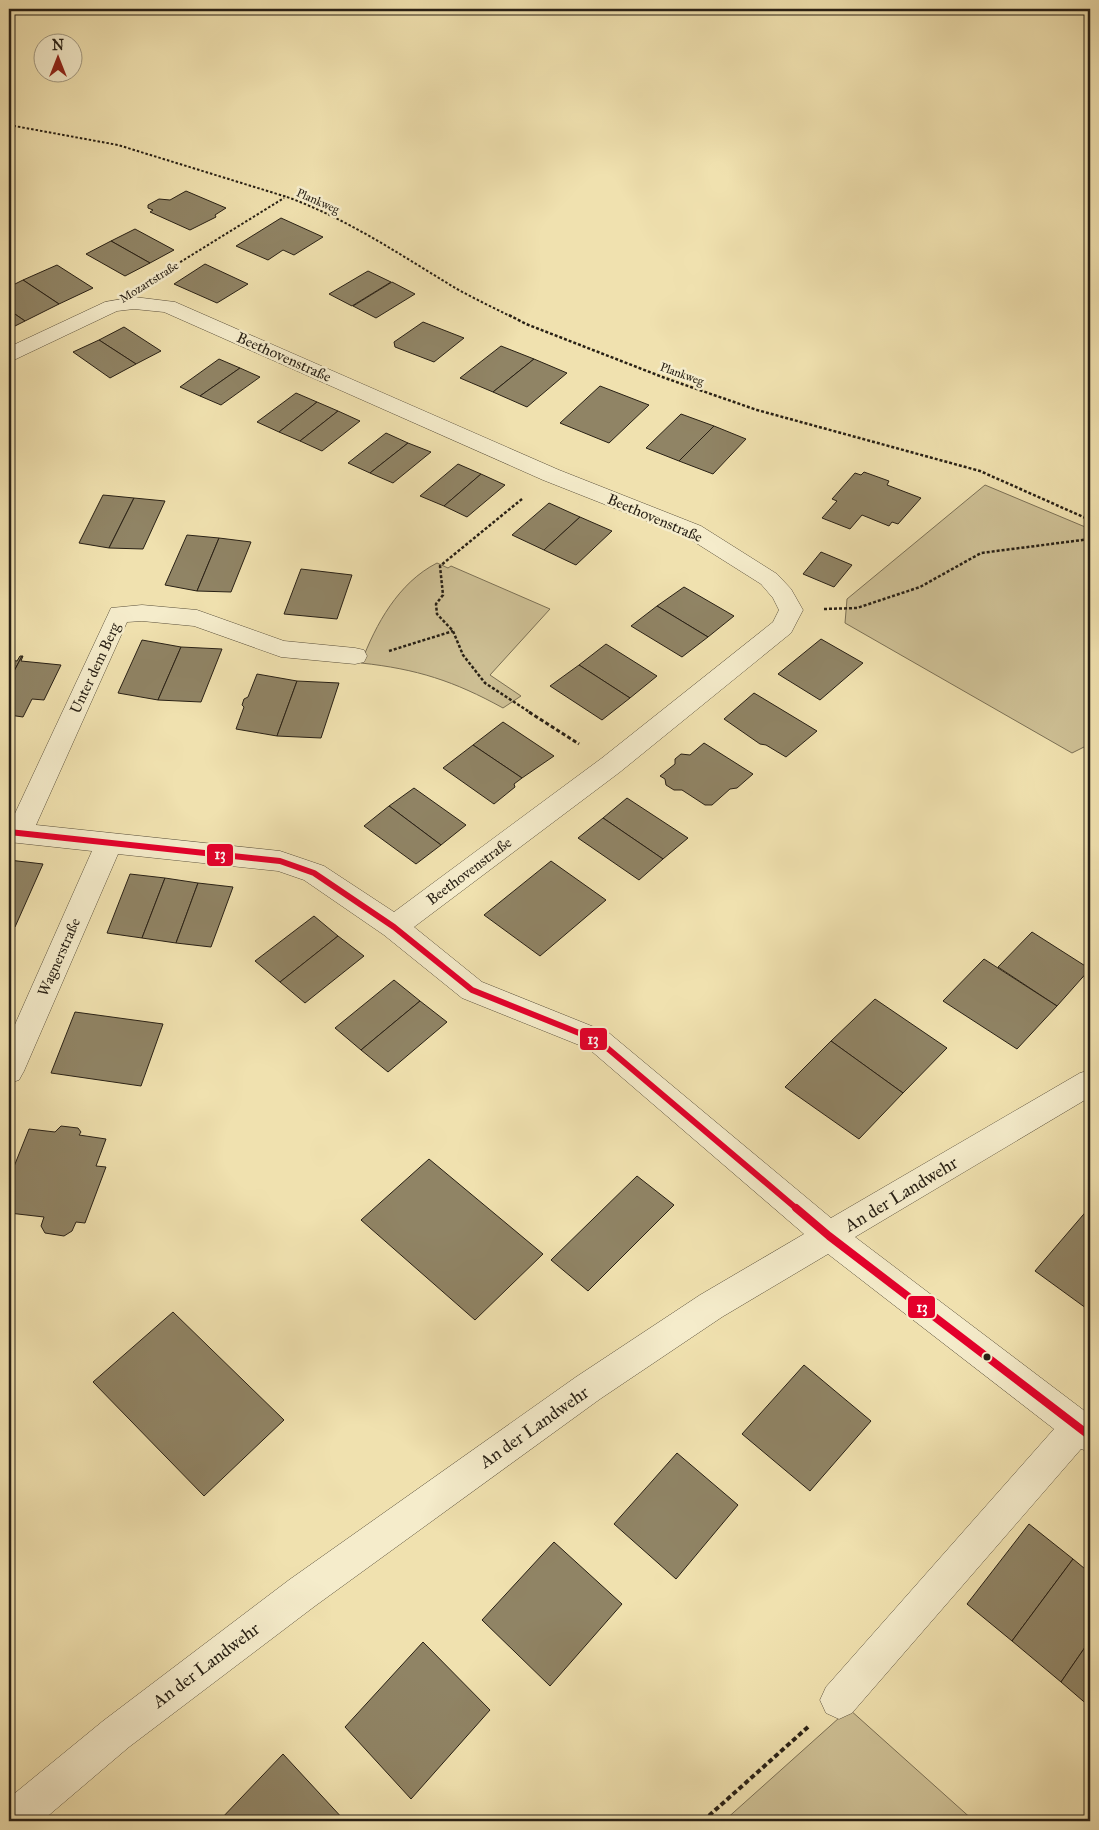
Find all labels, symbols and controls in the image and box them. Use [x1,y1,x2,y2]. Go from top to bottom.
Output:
north arrow [32,32,82,82]
text: N [52,37,64,54]
street label: Plankweg [294,185,342,218]
street label: Mozartstraße [117,258,181,306]
street label: Beethovenstraße [234,328,334,386]
street label: Plankweg [658,360,706,389]
street label: Beethovenstraße [605,490,705,546]
street label: Unter dem Berg [66,619,124,716]
street label: Beethovenstraße [423,833,515,909]
line badge: 13 [206,843,234,867]
text: 13 [214,846,226,864]
street label: Wagnerstraße [34,915,84,999]
line badge: 13 [579,1027,608,1051]
text: 13 [587,1031,599,1049]
street label: An der Landwehr [839,1151,962,1237]
line badge: 13 [907,1295,936,1319]
text: 13 [916,1299,928,1317]
unlabelled marker [982,1352,992,1362]
street label: An der Landwehr [474,1381,593,1473]
street label: An der Landwehr [147,1617,264,1713]

